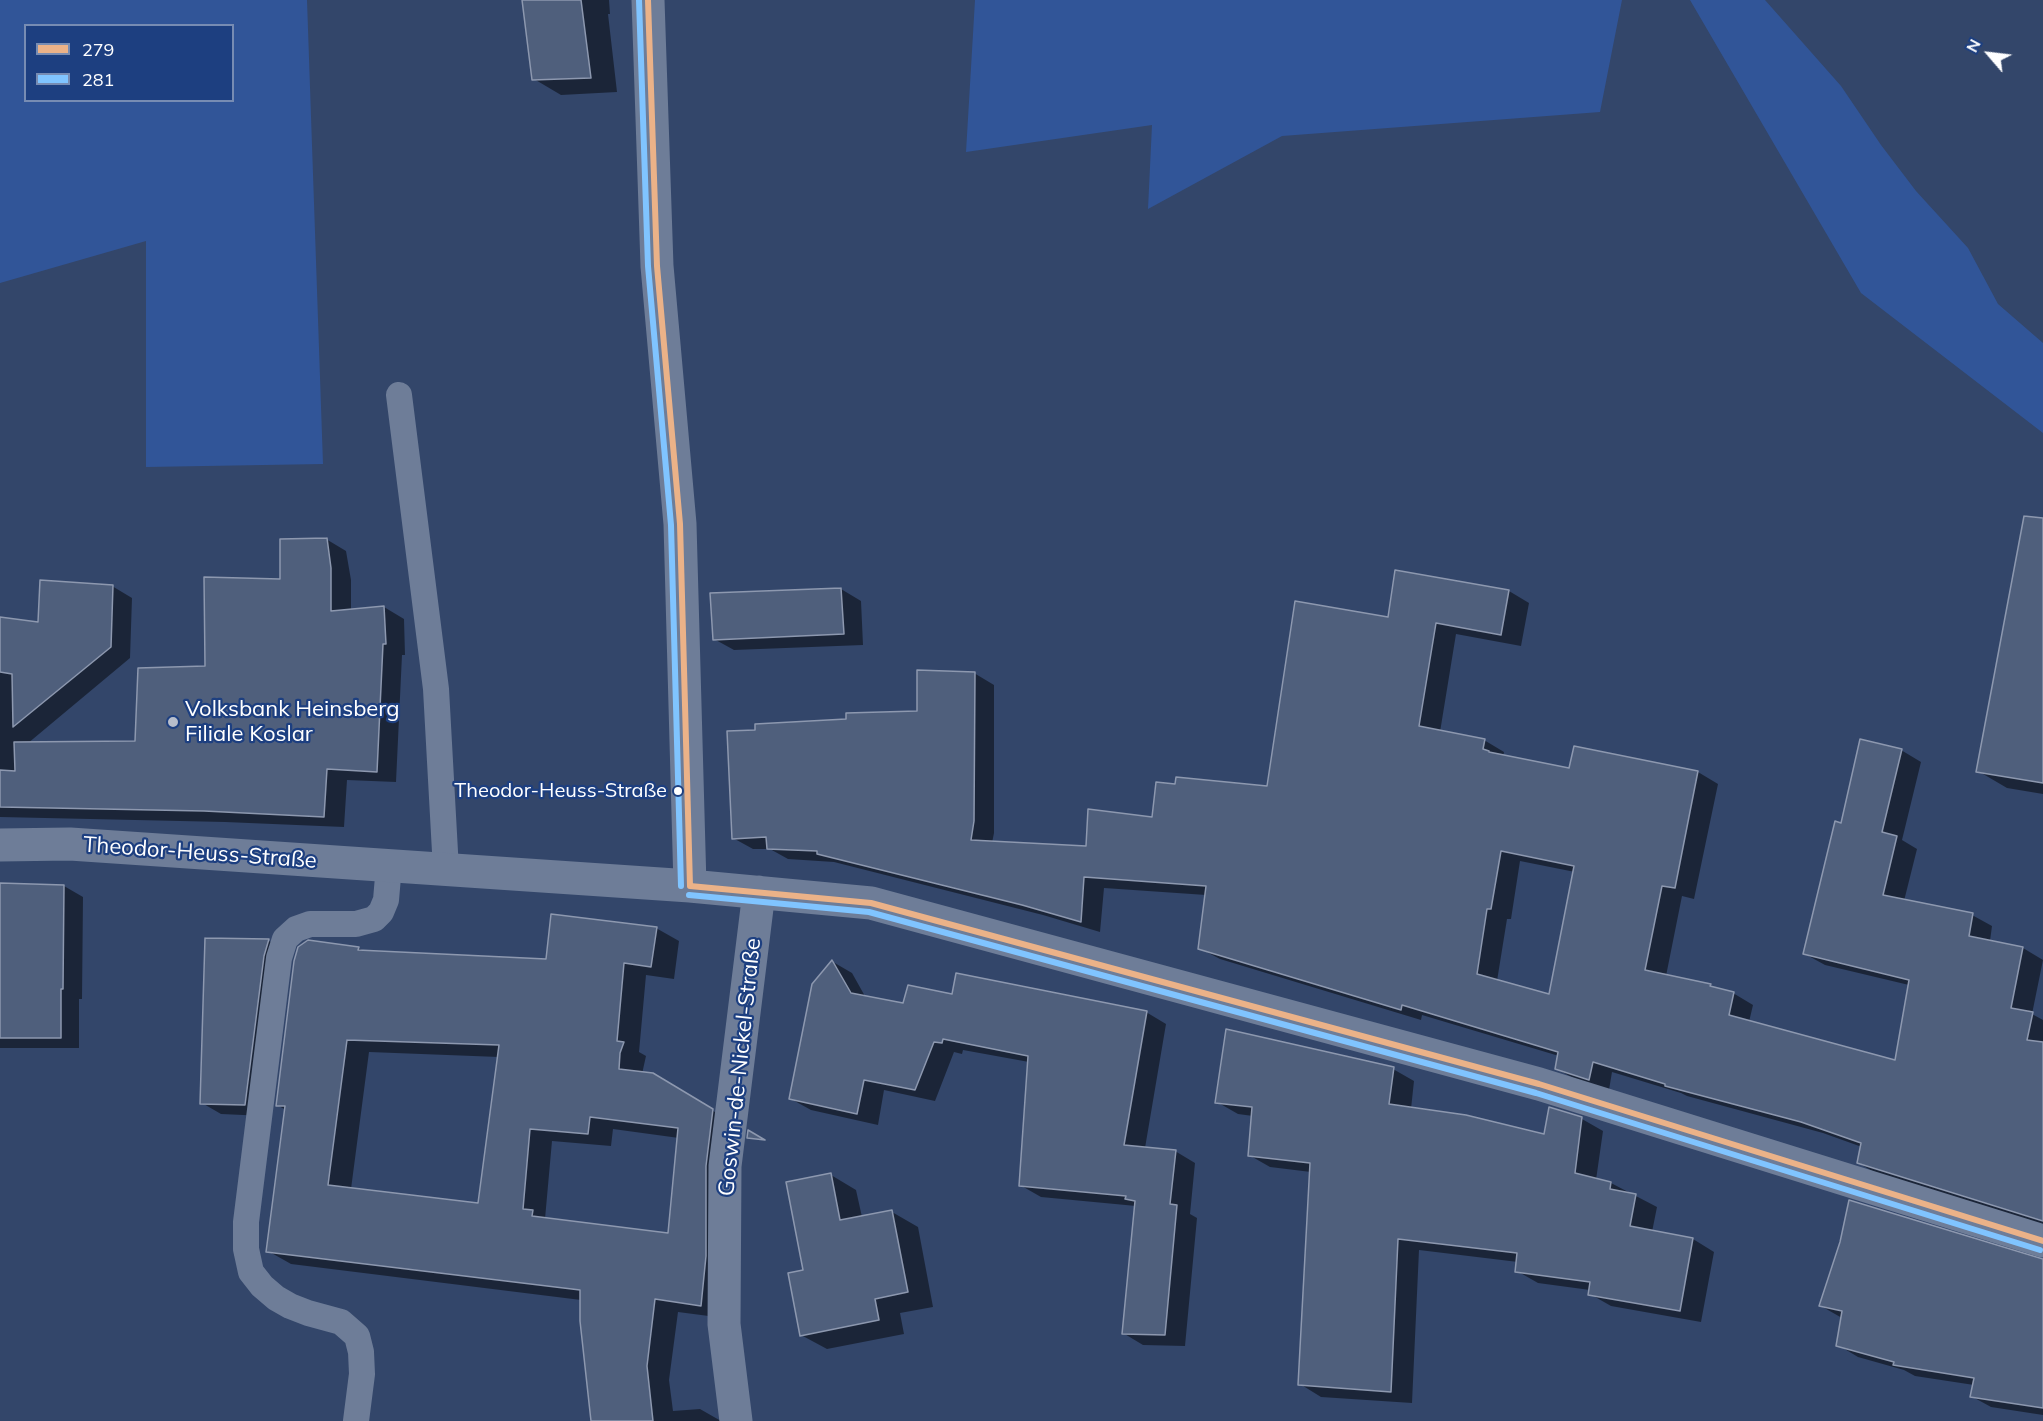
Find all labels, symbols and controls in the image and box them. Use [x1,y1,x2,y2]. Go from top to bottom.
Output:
legend [24,24,234,102]
north arrow [1959,24,2019,84]
text: N [1961,36,1985,56]
text: 279 [82,38,114,61]
text: 281 [82,68,114,91]
place label: Volksbank Heinsberg Filiale Koslar [185,696,399,748]
marker: Volksbank Heinsberg Filiale Koslar [166,715,180,729]
place label: Theodor-Heuss-Straße [454,779,667,803]
marker: Theodor-Heuss-Straße [672,785,684,797]
street label: Theodor-Heuss-Straße [82,832,318,874]
street label: Goswin-de-Nickel-Straße [713,937,767,1197]

